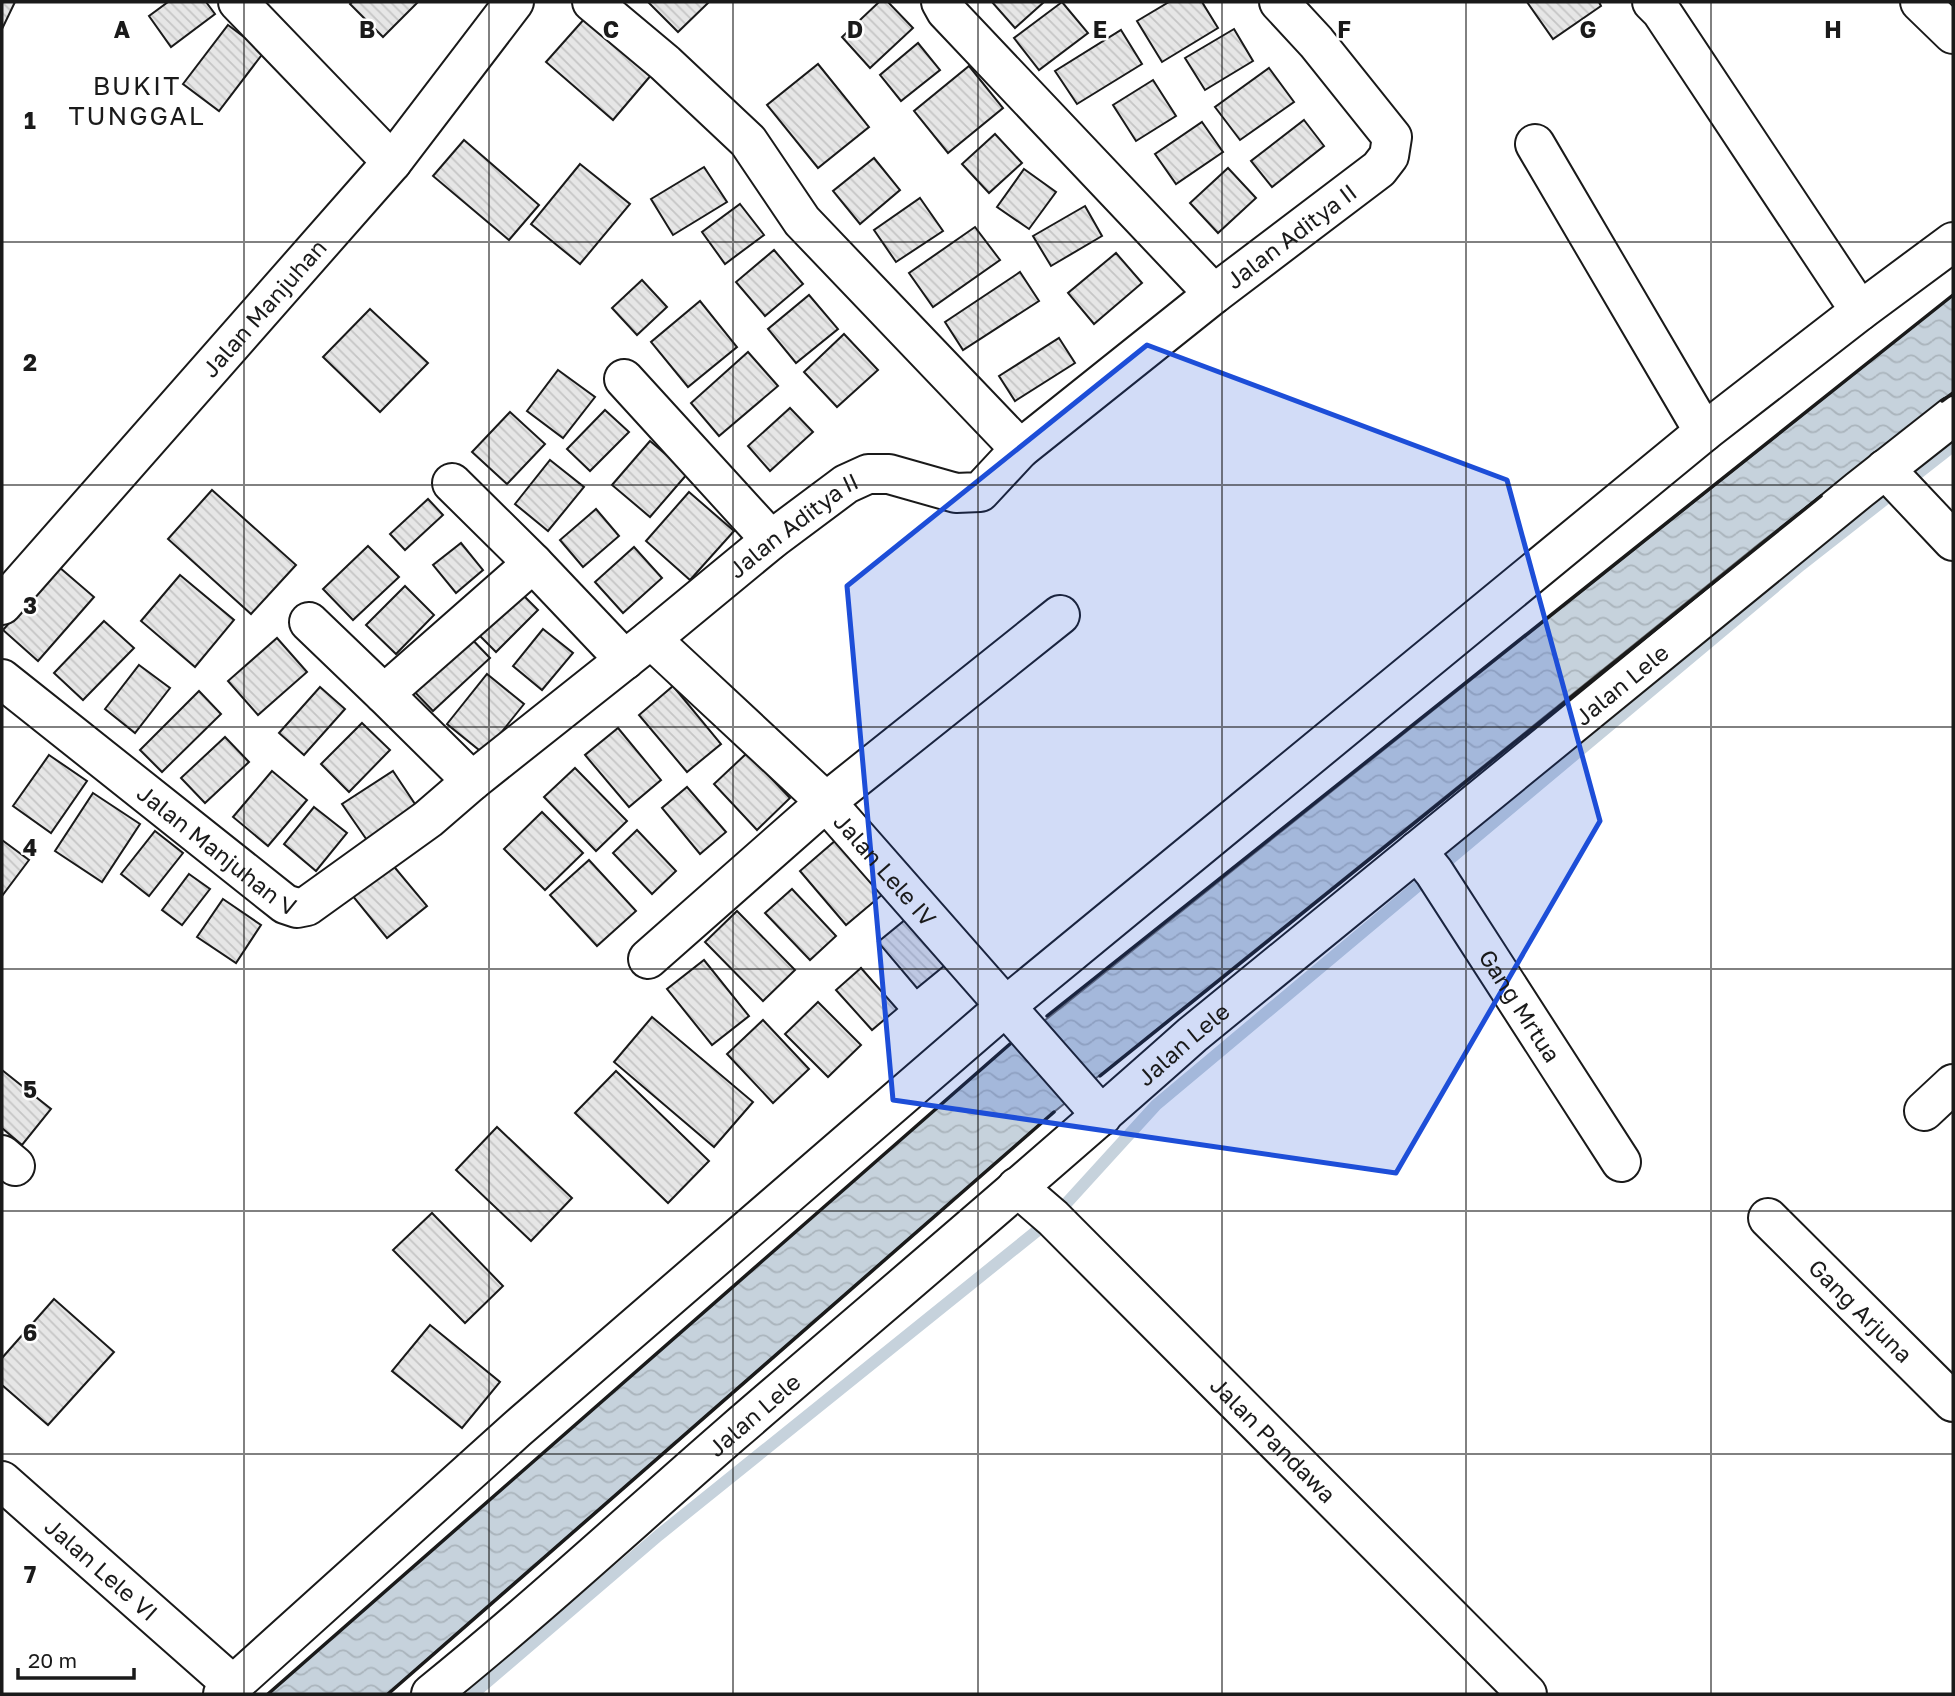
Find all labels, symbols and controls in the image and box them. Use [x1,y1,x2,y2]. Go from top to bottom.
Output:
text: A [114,15,131,43]
text: B [359,15,375,43]
text: C [603,15,619,43]
text: D [847,15,863,43]
text: E [1093,15,1107,43]
text: F [1337,15,1351,43]
text: G [1580,15,1596,43]
text: H [1824,15,1842,43]
district label: BUKIT TUNGGAL [68,70,206,131]
text: 1 [24,106,36,134]
street label: Jalan Aditya II [1220,177,1362,294]
street label: Jalan Manjuhan [196,233,332,382]
text: 2 [23,348,37,376]
street label: Jalan Aditya II [722,466,862,583]
text: 3 [23,591,37,619]
street label: Jalan Lele [1569,638,1674,731]
street label: Jalan Manjuhan V [132,778,300,921]
street label: Jalan Lele IV [828,807,942,932]
text: 4 [23,833,37,861]
street label: Gang Mrtua [1474,944,1567,1067]
street label: Jalan Lele [1131,997,1235,1091]
text: 5 [23,1075,37,1103]
street label: Gang Arjuna [1803,1253,1919,1368]
text: 6 [23,1318,37,1346]
street label: Jalan Lele [702,1367,806,1462]
street label: Jalan Pandawa [1205,1371,1342,1508]
street label: Jalan Lele VI [40,1512,164,1626]
text: 7 [24,1560,36,1588]
scale bar [18,1636,133,1680]
text: 20 m [28,1647,77,1673]

